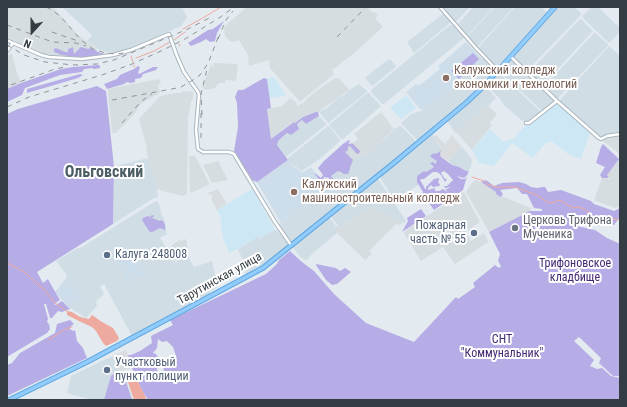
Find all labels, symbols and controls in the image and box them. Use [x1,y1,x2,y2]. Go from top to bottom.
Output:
north arrow [12,12,52,52]
text: N [22,36,33,51]
place label: Калужский колледж экономики и технологий [454,64,577,92]
marker: Калужский колледж экономики и технологий [441,73,451,83]
district label: Ольговский [65,163,143,183]
place label: Калужский машиностроительный колледж [302,178,460,206]
marker: Калужский машиностроительный колледж [289,187,299,197]
place label: Церковь Трифона Мученика [523,214,611,242]
place label: Пожарная часть № 55 [410,219,466,247]
marker: Церковь Трифона Мученика [510,223,520,233]
marker: Пожарная часть № 55 [469,228,479,238]
place label: Калуга 248008 [115,248,187,262]
marker: Калуга 248008 [102,250,112,260]
street label: Тарутинская улица [175,250,265,308]
park label: Трифоновское кладбище [539,257,611,285]
park label: СНТ "Коммунальник" [461,333,543,361]
place label: Участковый пункт полиции [115,356,189,384]
marker: Участковый пункт полиции [102,365,112,375]

